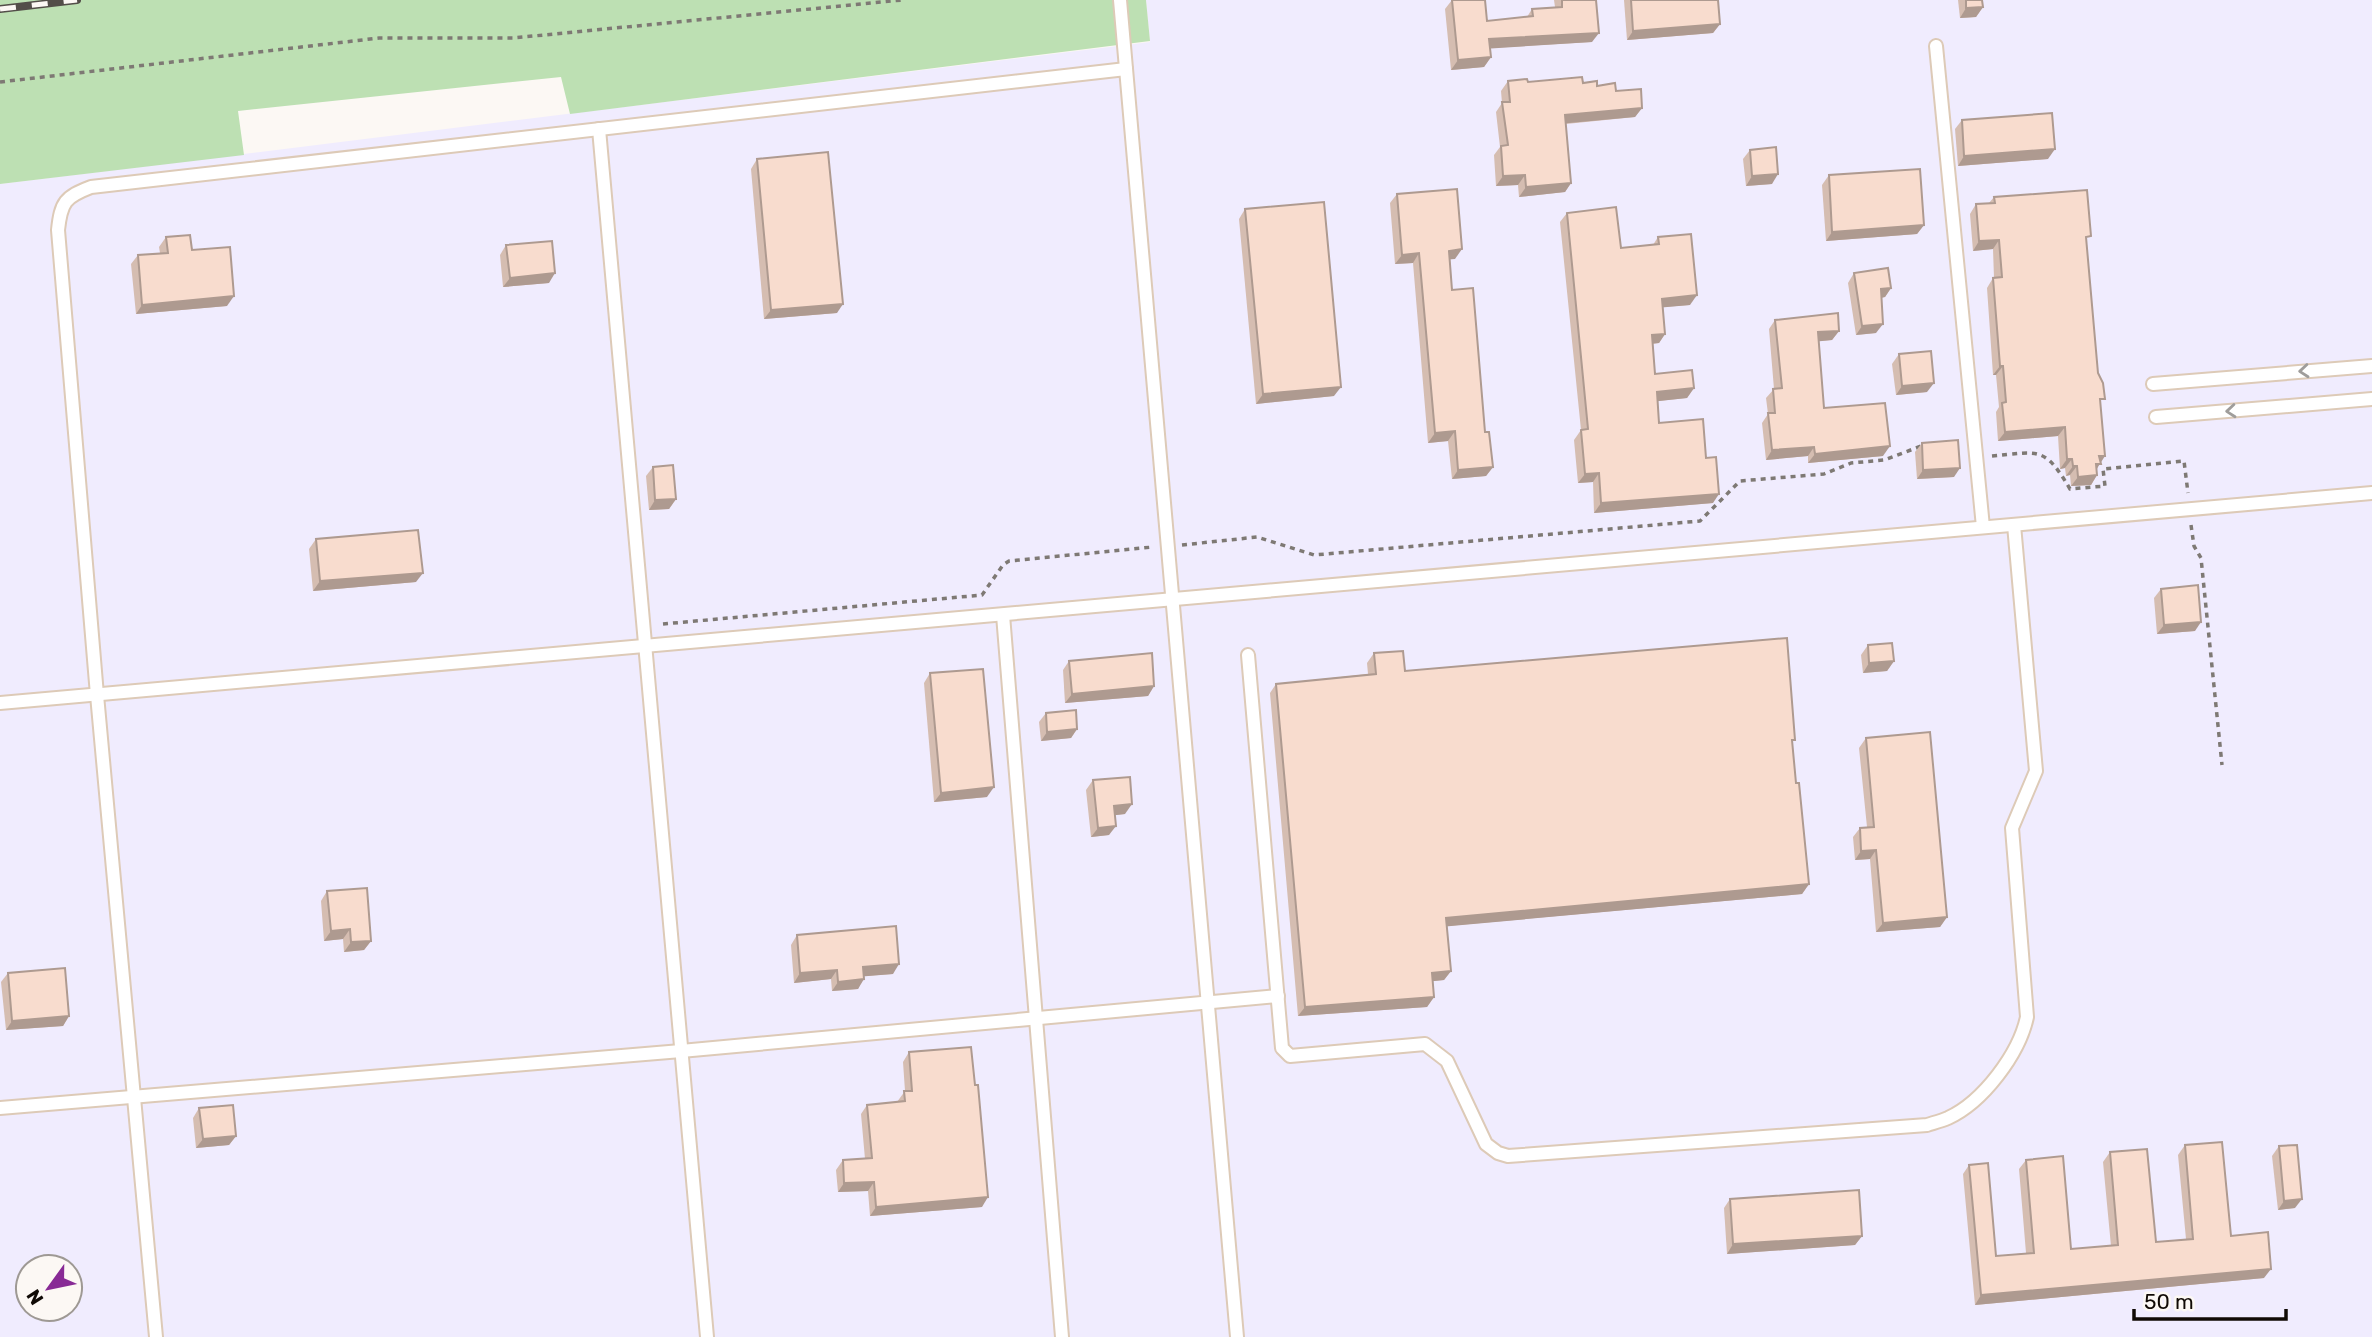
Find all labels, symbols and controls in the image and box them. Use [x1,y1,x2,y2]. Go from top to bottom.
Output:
one-way arrow [2298,363,2309,378]
one-way arrow [2225,403,2236,418]
north arrow [14,1253,84,1323]
scale bar [2134,1278,2286,1322]
text: N [22,1285,49,1309]
text: 50 m [2144,1289,2194,1314]

